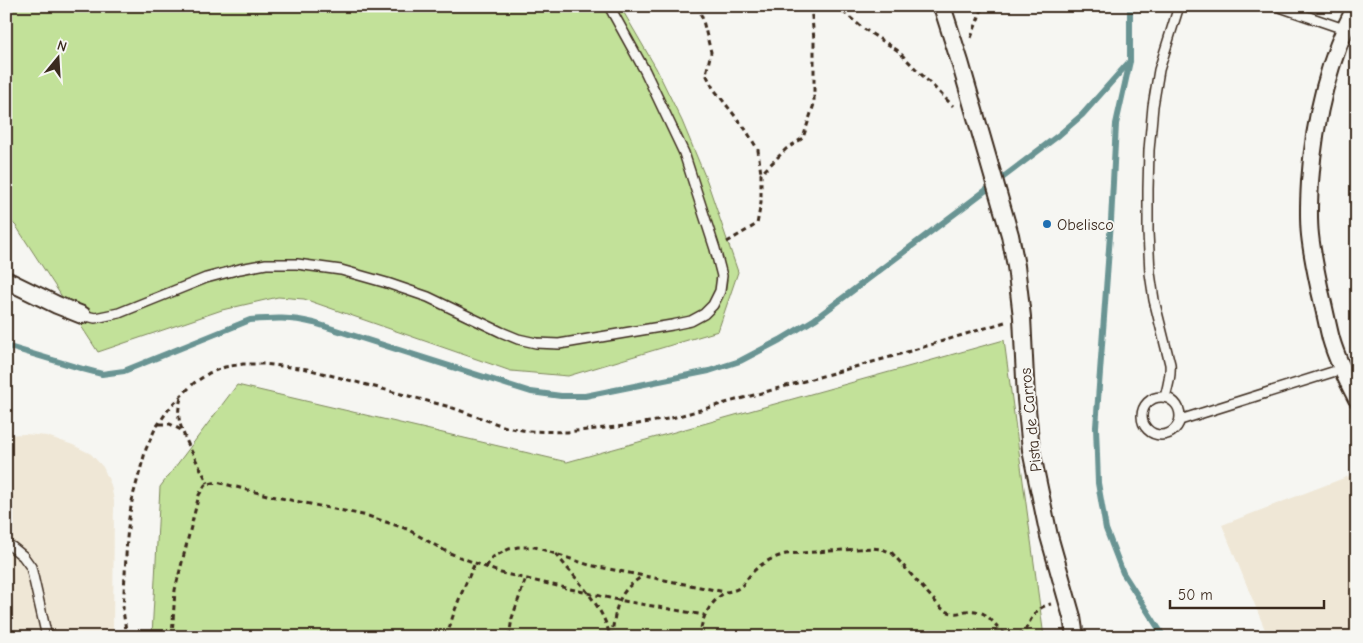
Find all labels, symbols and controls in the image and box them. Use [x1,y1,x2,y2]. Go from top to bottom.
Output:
north arrow [32,32,82,82]
text: N [55,37,69,56]
place label: Obelisco [1057,216,1114,234]
marker: Obelisco [1041,218,1053,230]
street label: Pista de Carros [1017,367,1045,473]
scale bar [1170,578,1324,610]
text: 50 m [1178,586,1213,604]

